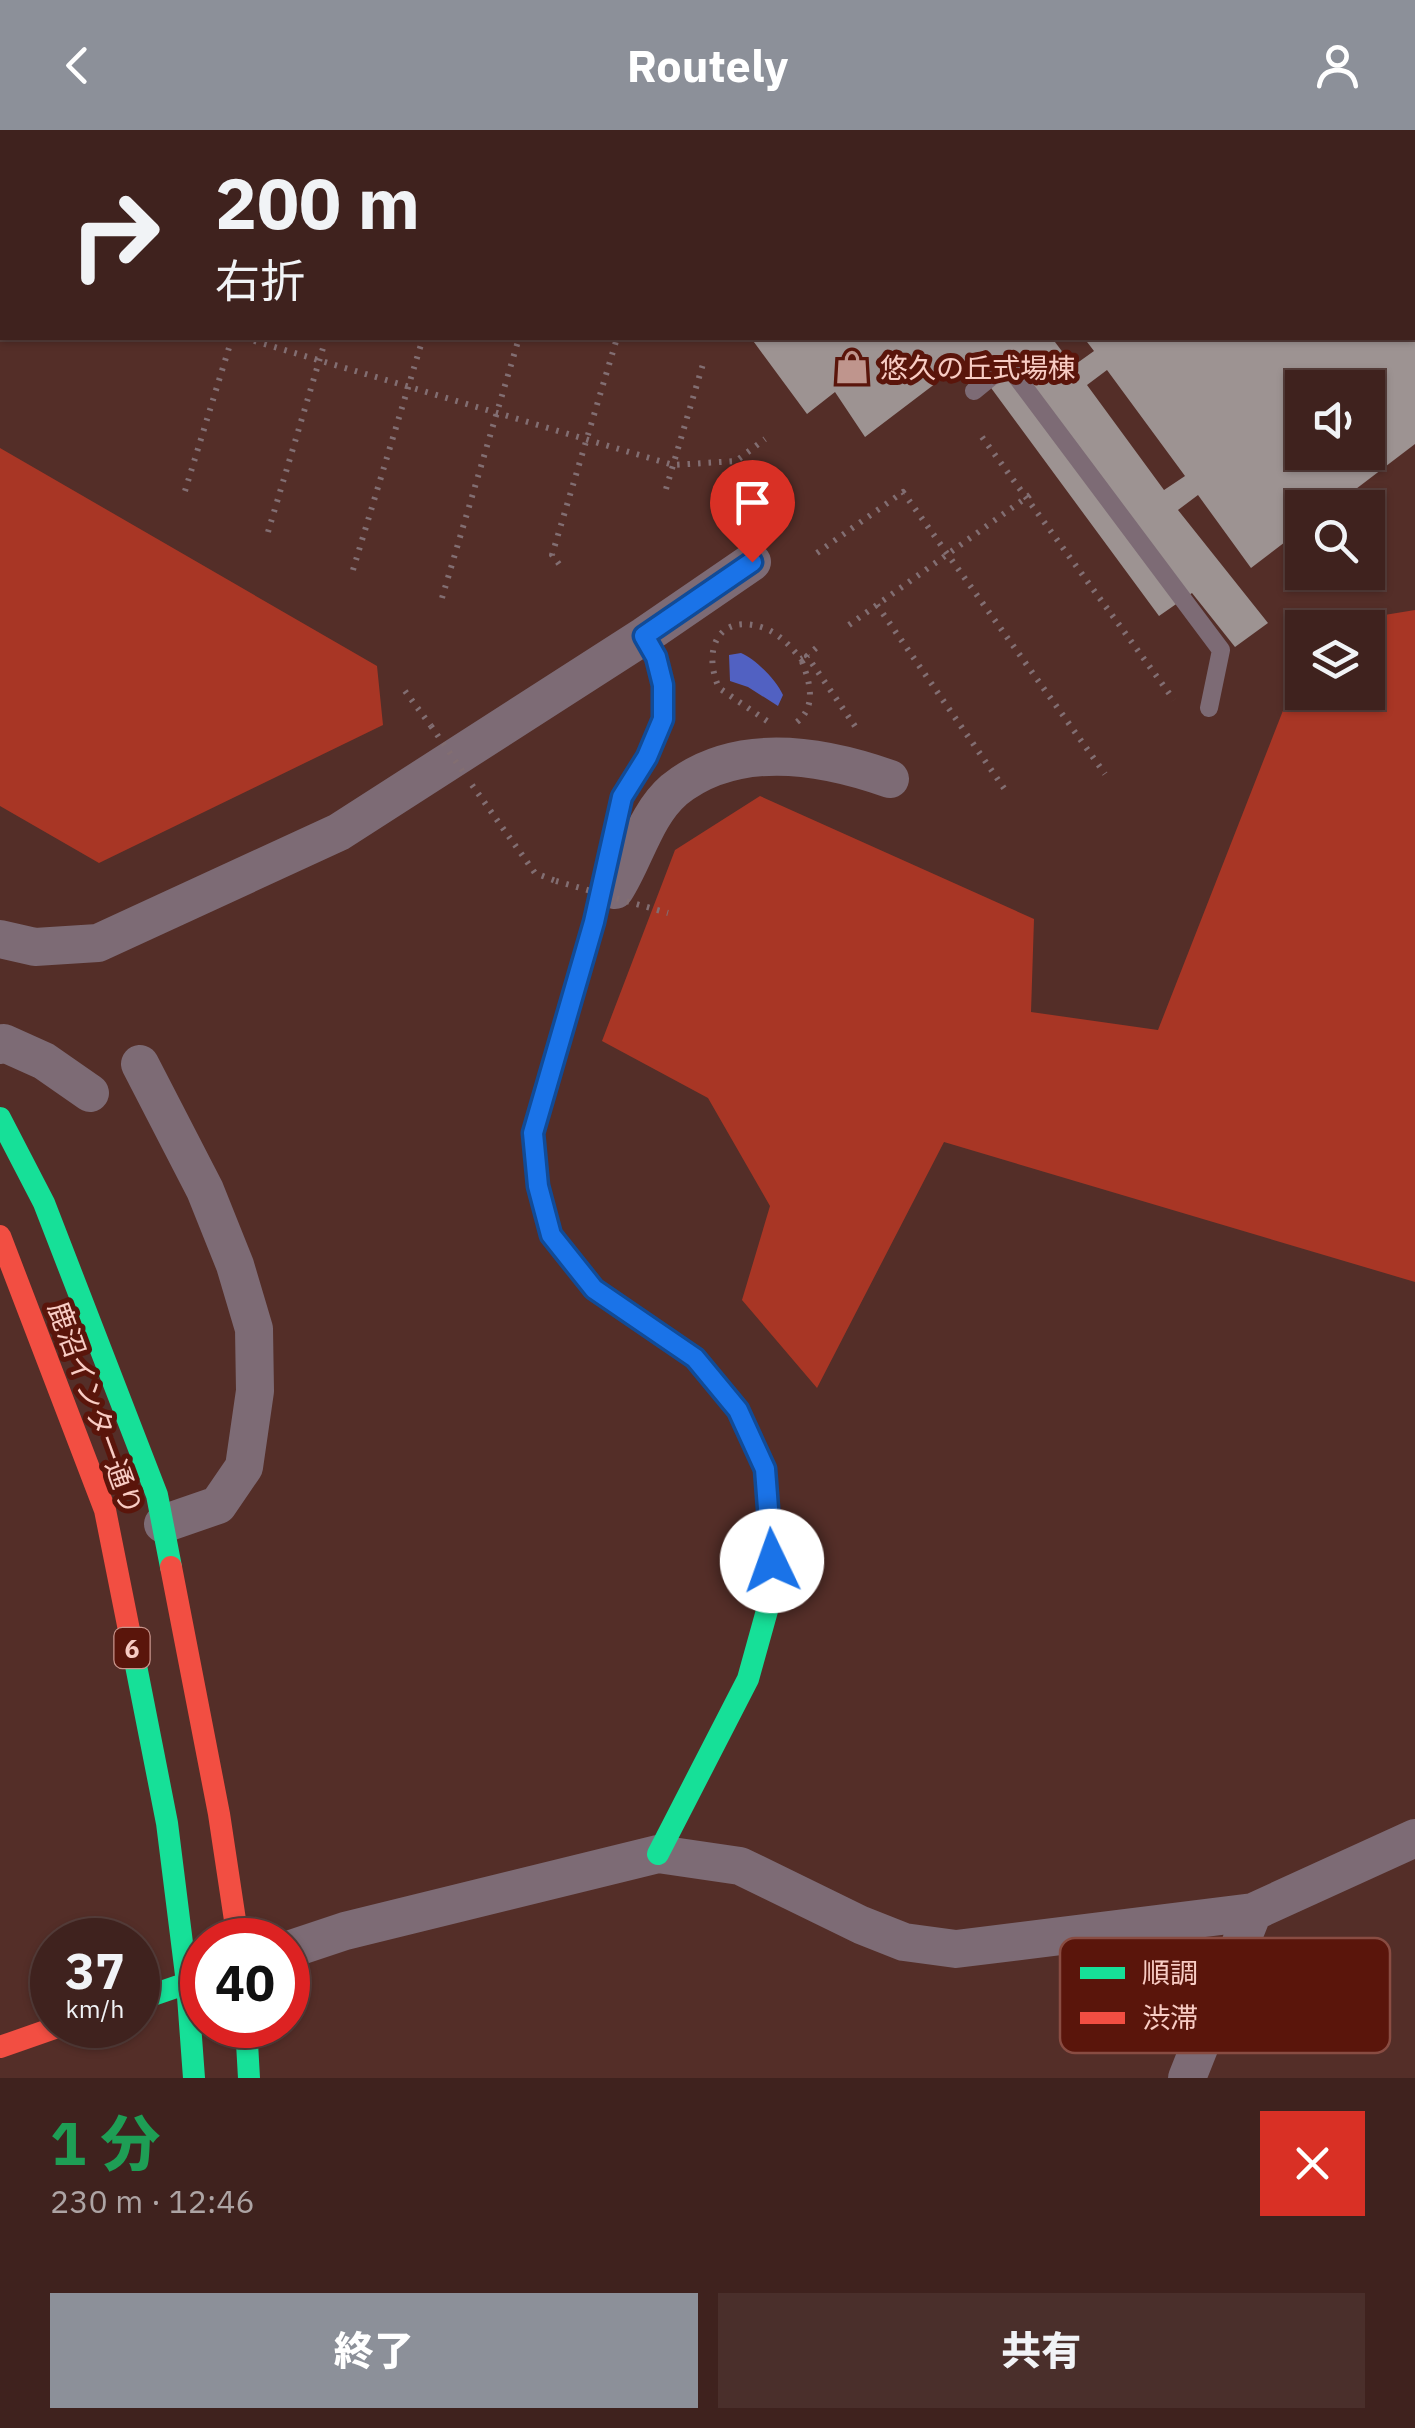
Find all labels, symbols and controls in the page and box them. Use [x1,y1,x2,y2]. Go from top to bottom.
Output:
text: Routely [627,36,788,94]
icon: back [50,38,105,93]
icon: person [1310,38,1365,93]
text: 200 m [215,157,420,248]
icon: right [50,170,180,300]
text: 右折 [215,251,305,309]
shop icon: 悠久の丘式場棟 [833,348,871,386]
place label: 悠久の丘式場棟 [880,349,1076,386]
map controls [1285,370,1385,710]
button: sound [1285,370,1385,470]
pin [710,460,795,563]
icon: arrive [725,475,780,530]
button: search [1285,490,1385,590]
button: layers [1285,610,1385,710]
street label: 鹿沼インター通り [40,1296,152,1520]
position arrow [720,1509,824,1613]
road number: 6 [114,1628,150,1668]
speed limit sign: 40 [180,1918,310,2048]
text: 37 [65,1938,125,2003]
legend [1060,1938,1390,2053]
text: 順調 [1142,1954,1198,1991]
text: km/h [66,1992,124,2025]
text: 渋滞 [1142,1999,1198,2036]
text: 1 分 [50,2103,160,2182]
button: close [1260,2111,1365,2216]
text: 230 m · 12:46 [50,2180,255,2222]
button: 終了 [50,2293,698,2408]
button: 共有 [718,2293,1365,2408]

